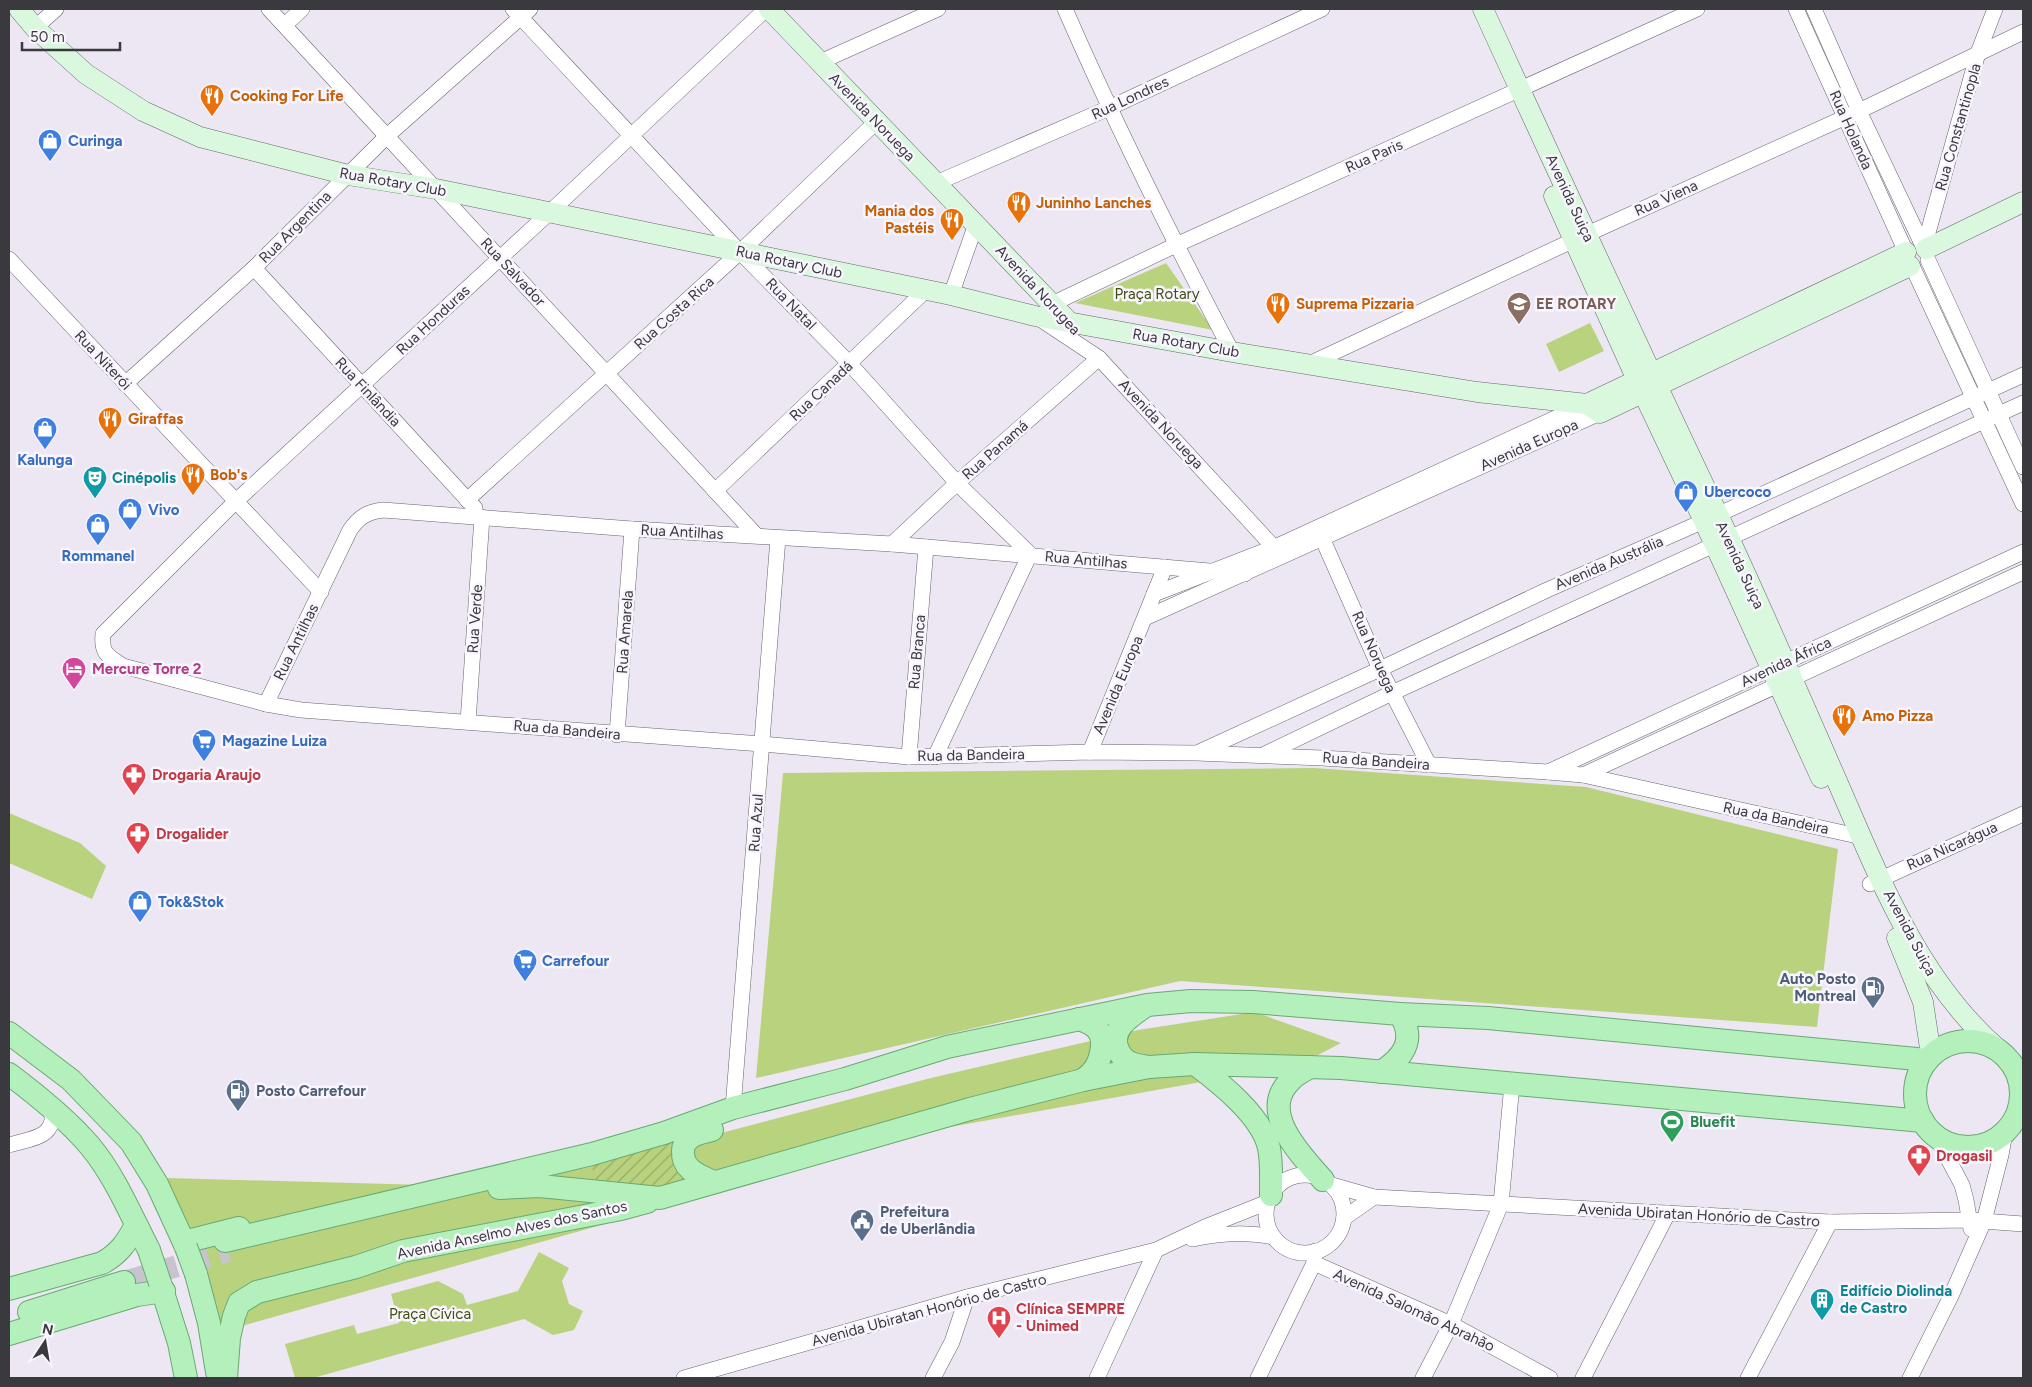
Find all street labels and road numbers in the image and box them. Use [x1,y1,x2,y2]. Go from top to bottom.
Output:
street label: Rua Constantinopla [1931,61,1985,193]
street label: Avenida Noruega [825,69,919,165]
street label: Rua Londres [1089,72,1171,124]
street label: Rua Holanda [1826,88,1876,172]
street label: Rua Paris [1343,135,1405,177]
street label: Avenida Suiça [1542,151,1598,245]
street label: Rua Rotary Club [338,164,448,200]
street label: Rua Viena [1632,176,1700,220]
street label: Rua Argentina [255,187,335,267]
street label: Rua Salvador [477,234,549,310]
street label: Avenida Norugea [992,241,1084,339]
street label: Rua Rotary Club [734,242,844,282]
street label: Rua Costa Rica [630,272,718,354]
street label: Rua Natal [762,274,820,334]
street label: Rua Honduras [392,281,474,359]
street label: Rua Rotary Club [1131,325,1241,361]
street label: Rua Niterói [71,326,135,394]
street label: Rua Finlândia [331,354,405,430]
street label: Rua Canadá [786,357,856,425]
street label: Avenida Noruega [1115,375,1207,473]
street label: Avenida Europa [1477,415,1581,475]
street label: Rua Panamá [958,416,1032,484]
street label: Avenida Suiça [1712,518,1768,612]
street label: Rua Antilhas [640,521,724,543]
street label: Avenida Austrália [1552,532,1666,594]
street label: Rua Antilhas [1044,547,1128,573]
street label: Rua Verde [464,584,486,654]
street label: Rua Amarela [613,590,637,674]
street label: Rua Antilhas [270,601,322,683]
street label: Rua Noruega [1348,608,1400,696]
street label: Rua Branca [905,614,929,690]
street label: Avenida Europa [1089,633,1147,737]
street label: Avenida África [1738,633,1834,691]
street label: Rua da Bandeira [513,716,621,744]
street label: Rua da Bandeira [917,745,1025,765]
street label: Rua da Bandeira [1322,748,1430,774]
street label: Rua Azul [745,793,767,853]
street label: Rua da Bandeira [1721,798,1831,838]
street label: Rua Nicarágua [1904,818,2000,874]
street label: Avenida Suiça [1880,887,1940,979]
street label: Avenida Anselmo Alves dos Santos [395,1197,629,1263]
street label: Avenida Ubiratan Honório de Castro [1578,1200,1821,1230]
street label: Avenida Salomão Abrahão [1331,1265,1498,1355]
street label: Avenida Ubiratan Honório de Castro [810,1270,1049,1350]

